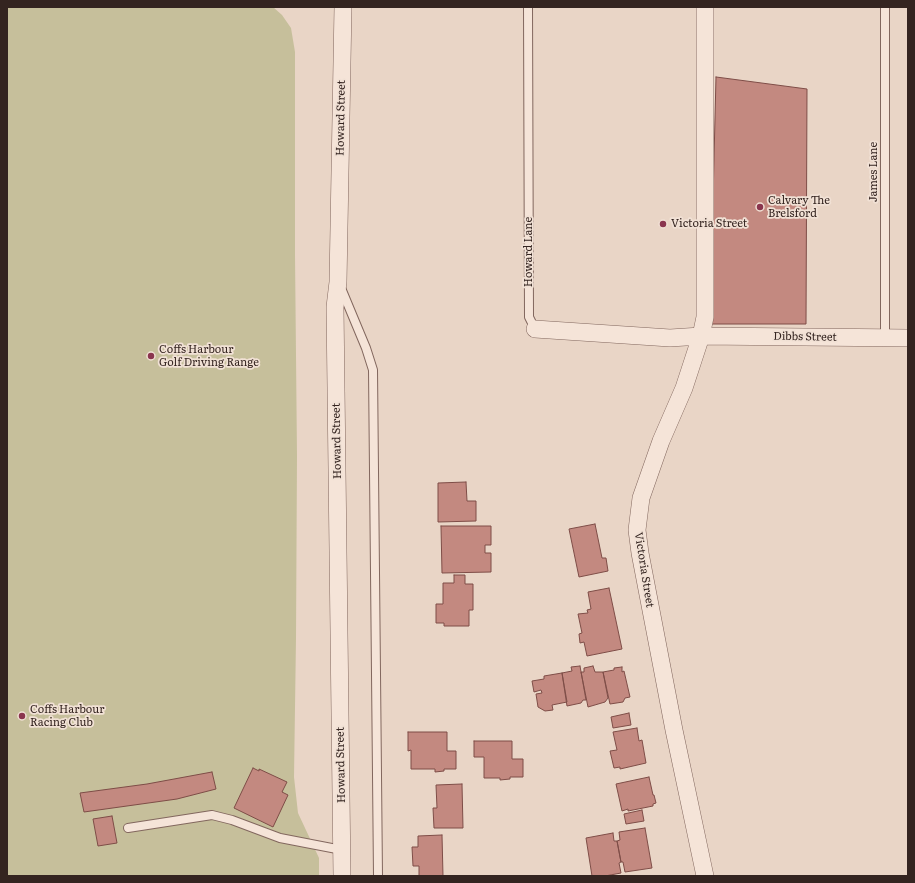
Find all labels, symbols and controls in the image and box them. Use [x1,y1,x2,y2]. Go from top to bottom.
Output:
street label: Howard Street [334,80,348,156]
street label: James Lane [867,142,881,202]
place label: Calvary The Brelsford [768,194,830,220]
marker: Calvary The Brelsford [755,202,765,212]
street label: Howard Lane [522,217,536,287]
place label: Victoria Street [671,217,747,231]
marker: Victoria Street [658,219,668,229]
street label: Dibbs Street [773,330,837,344]
place label: Coffs Harbour Golf Driving Range [159,343,259,369]
marker: Coffs Harbour Golf Driving Range [146,351,156,361]
street label: Howard Street [330,403,344,479]
street label: Victoria Street [632,531,656,609]
place label: Coffs Harbour Racing Club [30,703,104,729]
marker: Coffs Harbour Racing Club [17,711,27,721]
street label: Howard Street [334,727,348,803]

